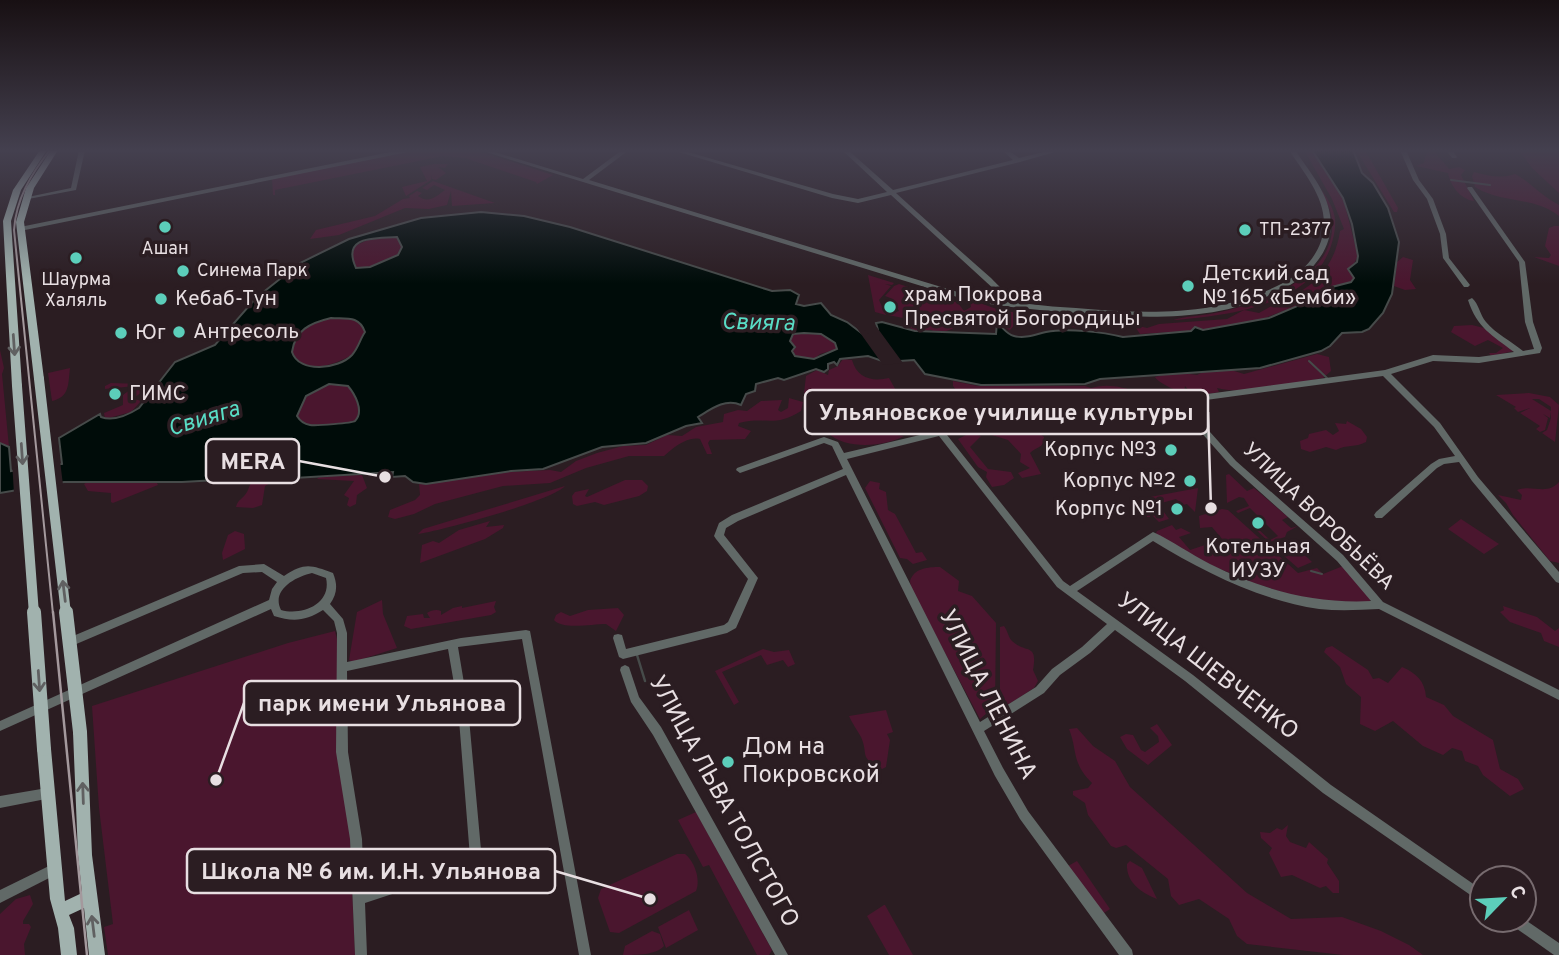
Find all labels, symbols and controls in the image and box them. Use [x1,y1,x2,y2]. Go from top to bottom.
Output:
marker: Ашан [157,219,173,235]
place label: ТП-2377 [1259,219,1331,242]
marker: ТП-2377 [1237,222,1253,238]
place label: Ашан [141,238,189,261]
marker: Шаурма Халяль [68,250,84,266]
place label: Синема Парк [197,260,308,283]
place label: Детский сад № 165 «Бемби» [1202,261,1356,312]
marker: Синема Парк [175,263,191,279]
place label: Шаурма Халяль [41,269,111,313]
marker: Детский сад № 165 «Бемби» [1180,278,1196,294]
place label: храм Покрова Пресвятой Богородицы [904,282,1141,333]
place label: Кебаб-Тун [175,286,277,313]
marker: Кебаб-Тун [153,291,169,307]
marker: храм Покрова Пресвятой Богородицы [882,299,898,315]
water label: Свияга [721,309,795,339]
place label: Антресоль [193,319,299,346]
place label: Юг [135,320,166,347]
marker: Антресоль [171,324,187,340]
marker: Юг [113,325,129,341]
one-way arrow [8,333,21,355]
place label: ГИМС [129,381,186,408]
marker: ГИМС [107,386,123,402]
callout: Ульяновское училище культуры [805,390,1208,434]
water label: Свияга [165,395,244,445]
text: Ульяновское училище культуры [818,400,1194,429]
place label: Корпус №3 [1044,437,1157,464]
street label: УЛИЦА ВОРОБЬЁВА [1236,437,1400,597]
callout: MERA [206,439,299,483]
one-way arrow [16,442,29,465]
marker: Корпус №3 [1163,442,1179,458]
text: MERA [221,449,285,478]
place label: Корпус №2 [1063,468,1176,495]
marker: Корпус №2 [1182,473,1198,489]
place label: Корпус №1 [1055,496,1163,523]
marker: Корпус №1 [1169,501,1185,517]
marker: Котельная ИУЗУ [1250,515,1266,531]
place label: Котельная ИУЗУ [1205,534,1311,585]
one-way arrow [57,580,70,603]
street label: УЛИЦА ШЕВЧЕНКО [1110,587,1304,747]
street label: УЛИЦА ЛЕНИНА [931,605,1043,785]
one-way arrow [33,669,46,691]
street label: УЛИЦА ЛЬВА ТОЛСТОГО [641,671,805,933]
callout: парк имени Ульянова [244,681,520,725]
text: парк имени Ульянова [258,691,506,720]
place label: Дом на Покровской [742,733,880,791]
marker: Дом на Покровской [720,754,736,770]
one-way arrow [76,782,89,805]
callout: Школа № 6 им. И.Н. Ульянова [187,849,555,893]
text: Школа № 6 им. И.Н. Ульянова [201,859,541,888]
north arrow [1468,864,1538,934]
text: С [1503,882,1530,903]
one-way arrow [87,915,100,938]

